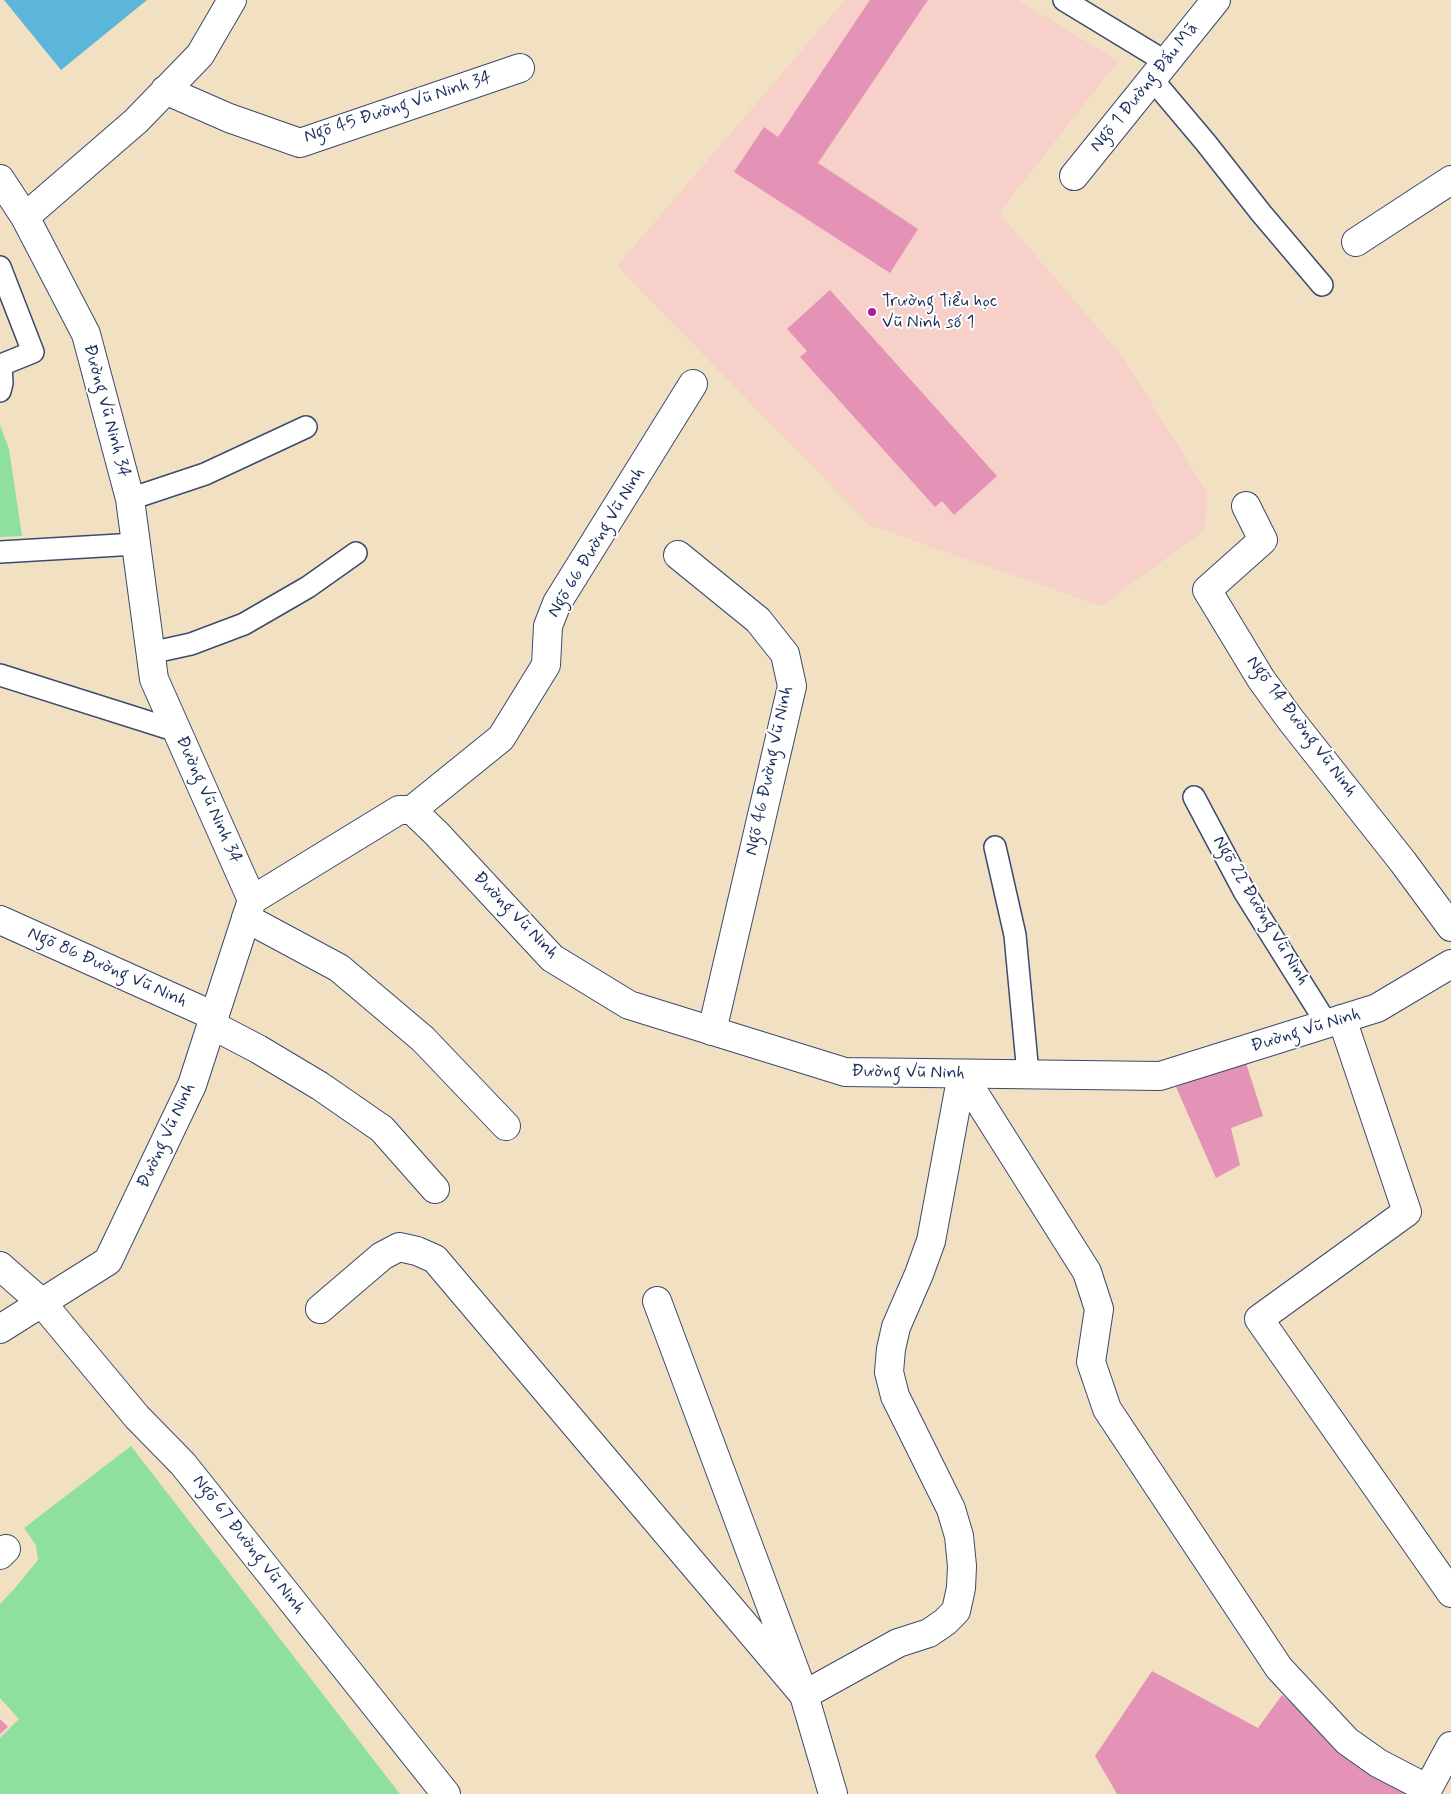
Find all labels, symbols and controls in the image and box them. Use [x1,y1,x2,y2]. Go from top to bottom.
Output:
street label: Ngõ 1 Đường Đấu Mã [1086,19,1204,157]
street label: Ngõ 45 Đường Vũ Ninh 34 [301,67,495,149]
place label: Trường Tiểu học Vũ Ninh số 1 [882,291,997,334]
marker: Trường Tiểu học Vũ Ninh số 1 [866,306,878,318]
street label: Đường Vũ Ninh 34 [78,342,134,480]
street label: Ngõ 66 Đường Vũ Ninh [544,464,650,622]
street label: Ngõ 14 Đường Vũ Ninh [1241,652,1361,802]
street label: Ngõ 46 Đường Vũ Ninh [742,684,798,858]
street label: Đường Vũ Ninh 34 [170,733,246,867]
street label: Ngõ 22 Đường Vũ Ninh [1207,832,1313,990]
street label: Đường Vũ Ninh [468,868,562,964]
street label: Ngõ 86 Đường Vũ Ninh [24,923,190,1013]
street label: Đường Vũ Ninh [1249,1004,1363,1058]
street label: Đường Vũ Ninh [851,1061,965,1085]
street label: Đường Vũ Ninh [133,1080,201,1192]
street label: Ngõ 67 Đường Vũ Ninh [187,1471,309,1619]

